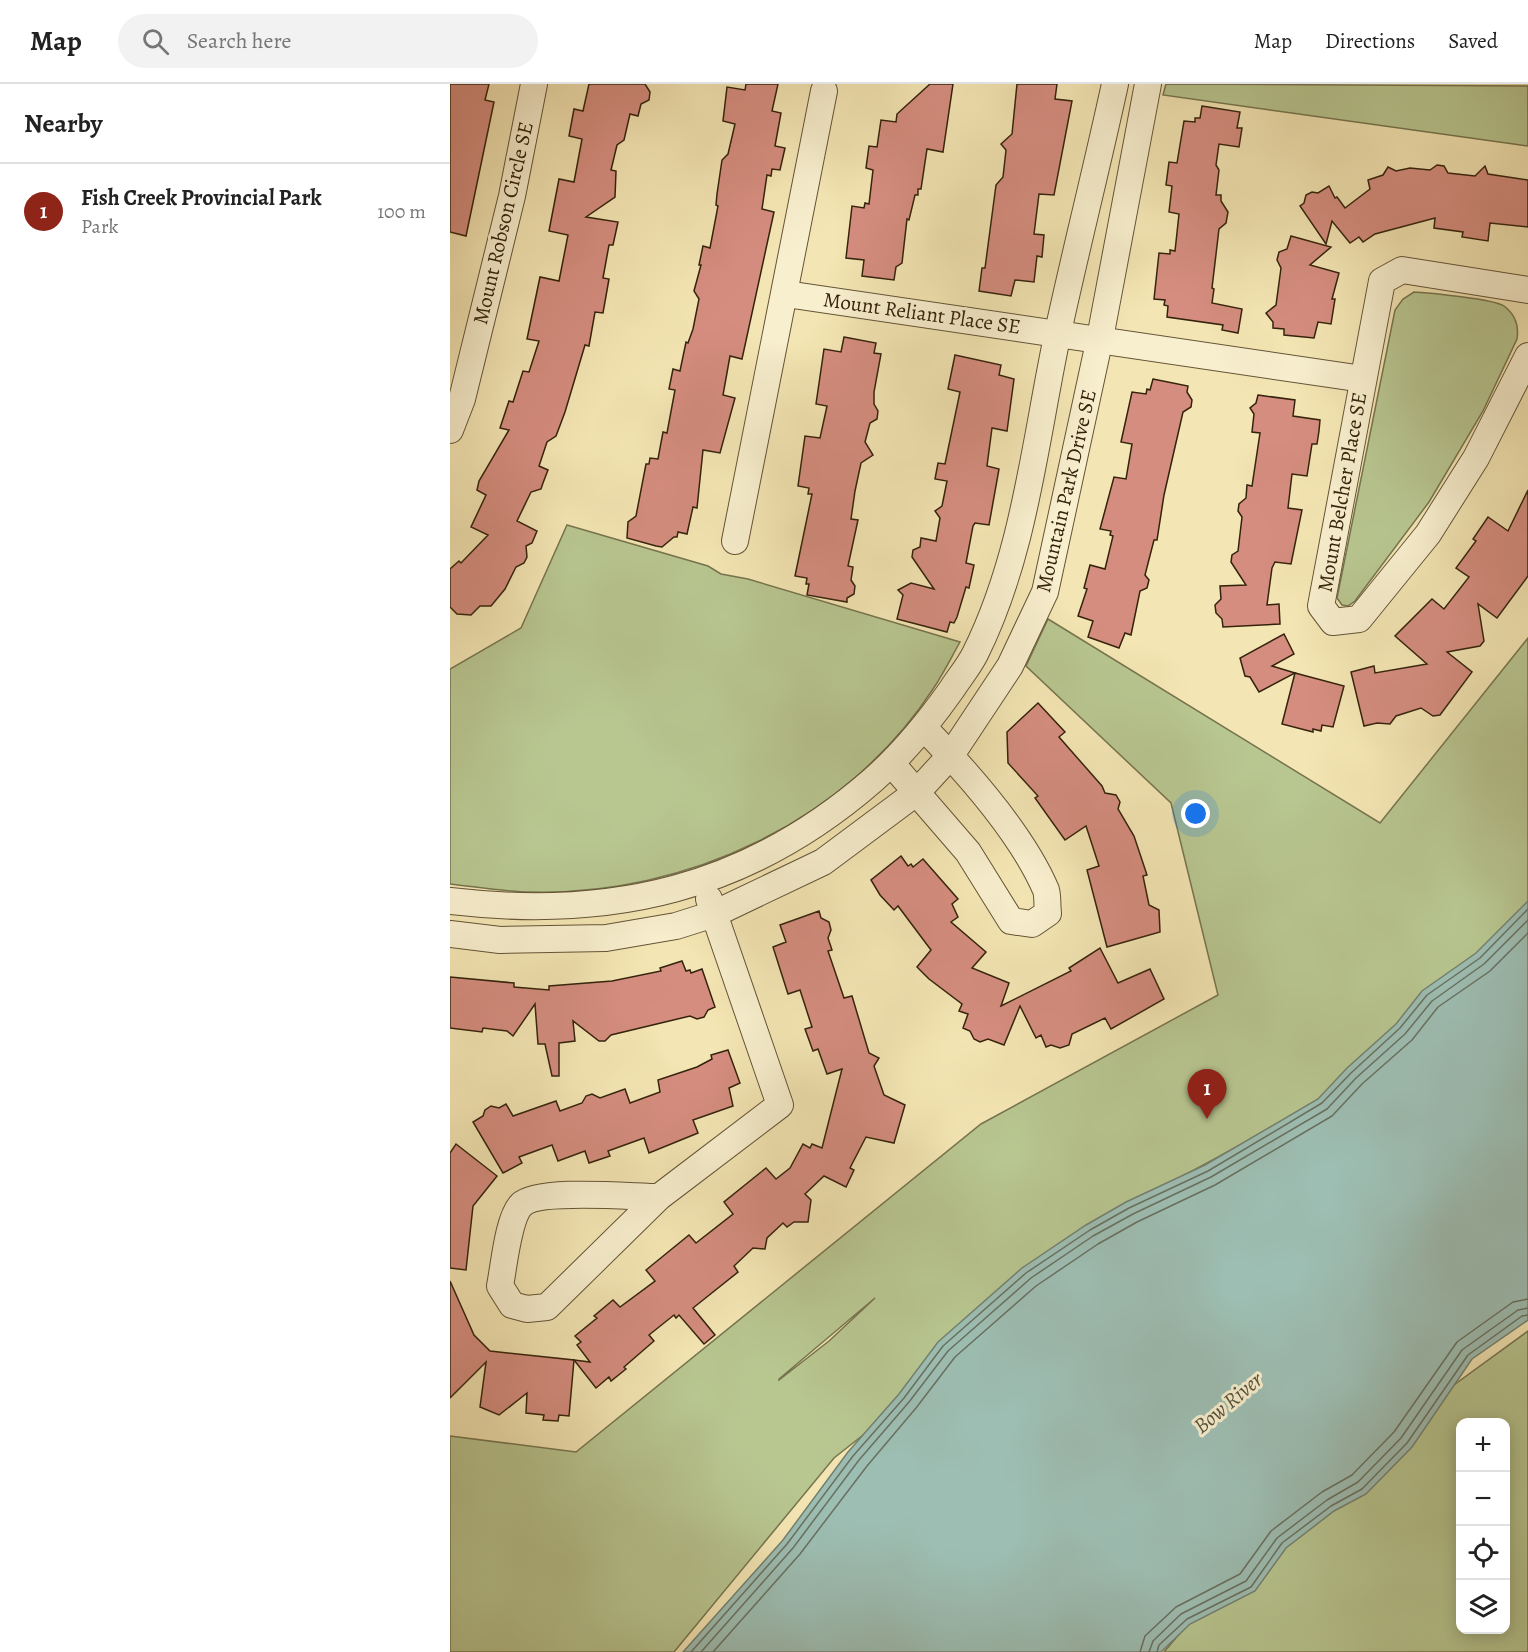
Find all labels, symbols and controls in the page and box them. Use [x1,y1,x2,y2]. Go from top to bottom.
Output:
search box [118,14,538,68]
text: Map [30,22,82,60]
icon: search [139,25,172,58]
text: Search here [187,26,291,56]
text: Map [1254,27,1292,55]
text: Directions [1325,27,1415,55]
text: Saved [1448,27,1498,55]
text: Nearby [24,106,103,141]
street label: Mount Robson Circle SE [466,119,540,327]
text: Fish Creek Provincial Park [81,183,322,213]
text: 1 [40,198,47,225]
text: 100 m [377,198,426,225]
text: Park [81,213,119,240]
street label: Mount Reliant Place SE [822,285,1022,341]
street label: Mountain Park Drive SE [1029,387,1103,595]
street label: Mount Belcher Place SE [1311,390,1373,594]
your location [1181,799,1210,828]
pin: 1 [1188,1070,1227,1119]
water label: Bow River [1187,1364,1270,1441]
map controls [1456,1418,1510,1634]
button: + [1456,1418,1510,1472]
button: − [1456,1472,1510,1526]
button: locate [1456,1526,1510,1580]
button: layers [1456,1580,1510,1634]

